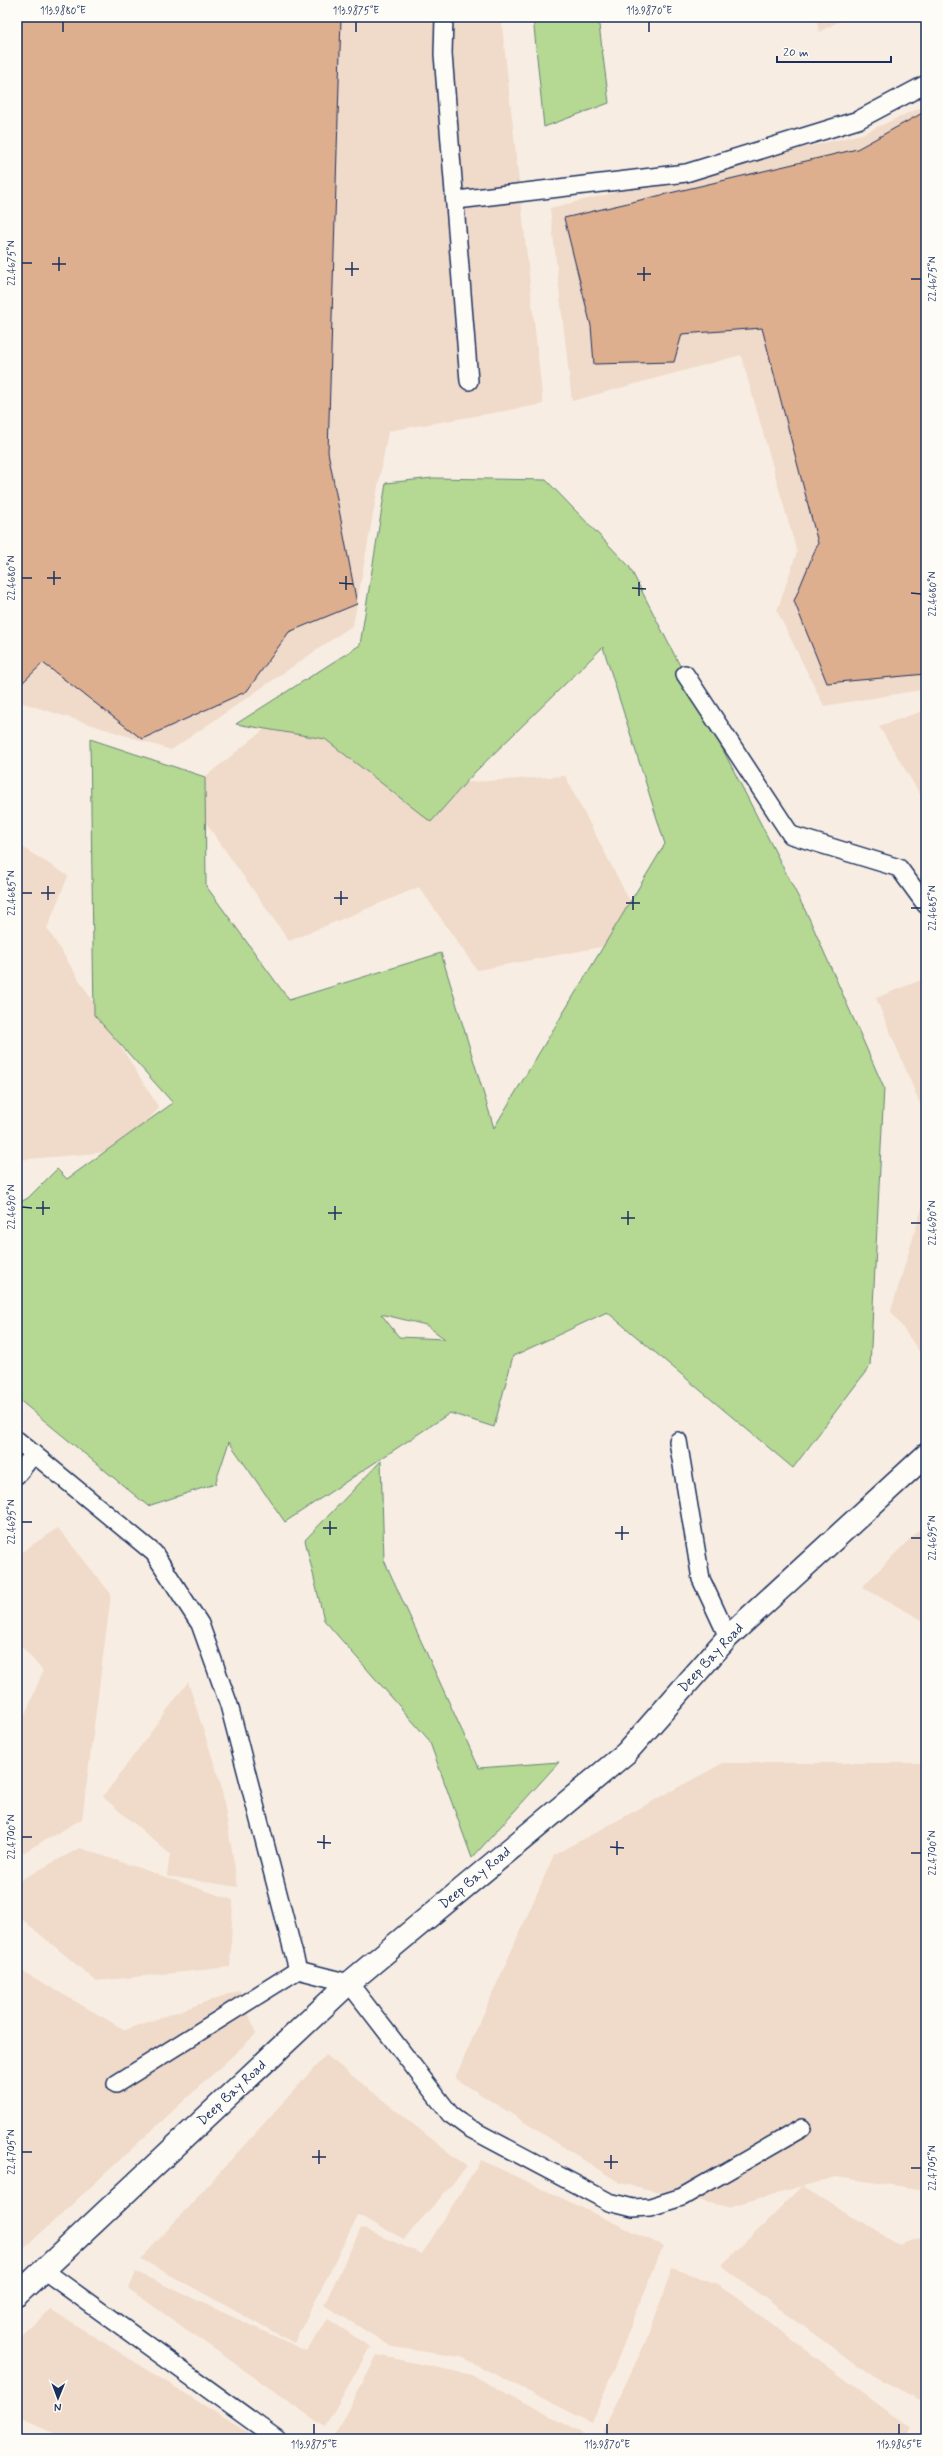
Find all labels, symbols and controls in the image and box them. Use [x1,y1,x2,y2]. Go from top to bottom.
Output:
text: 113.9880°E [40,4,86,18]
text: 113.9875°E [333,4,379,18]
text: 113.9870°E [626,4,672,18]
scale bar [777,38,891,64]
text: 20 m [783,45,809,61]
text: 22.4675°N [5,240,19,286]
text: 22.4675°N [926,256,940,302]
text: 22.4680°N [5,555,19,600]
text: 22.4680°N [926,571,940,616]
text: 22.4685°N [5,870,19,916]
text: 22.4685°N [926,885,940,931]
text: 22.4690°N [5,1184,19,1229]
text: 22.4690°N [926,1200,940,1245]
text: 22.4695°N [5,1499,19,1545]
text: 22.4695°N [926,1515,940,1561]
street label: Deep Bay Road [674,1620,748,1696]
text: 22.4700°N [5,1814,19,1860]
text: 22.4700°N [926,1830,940,1876]
street label: Deep Bay Road [435,1843,515,1913]
street label: Deep Bay Road [194,2056,270,2130]
text: 22.4705°N [5,2129,19,2175]
text: 22.4705°N [926,2145,940,2191]
north arrow [38,2378,78,2418]
text: N [54,2400,62,2414]
text: 113.9875°E [291,2438,337,2452]
text: 113.9870°E [584,2438,630,2452]
text: 113.9865°E [876,2438,922,2452]

